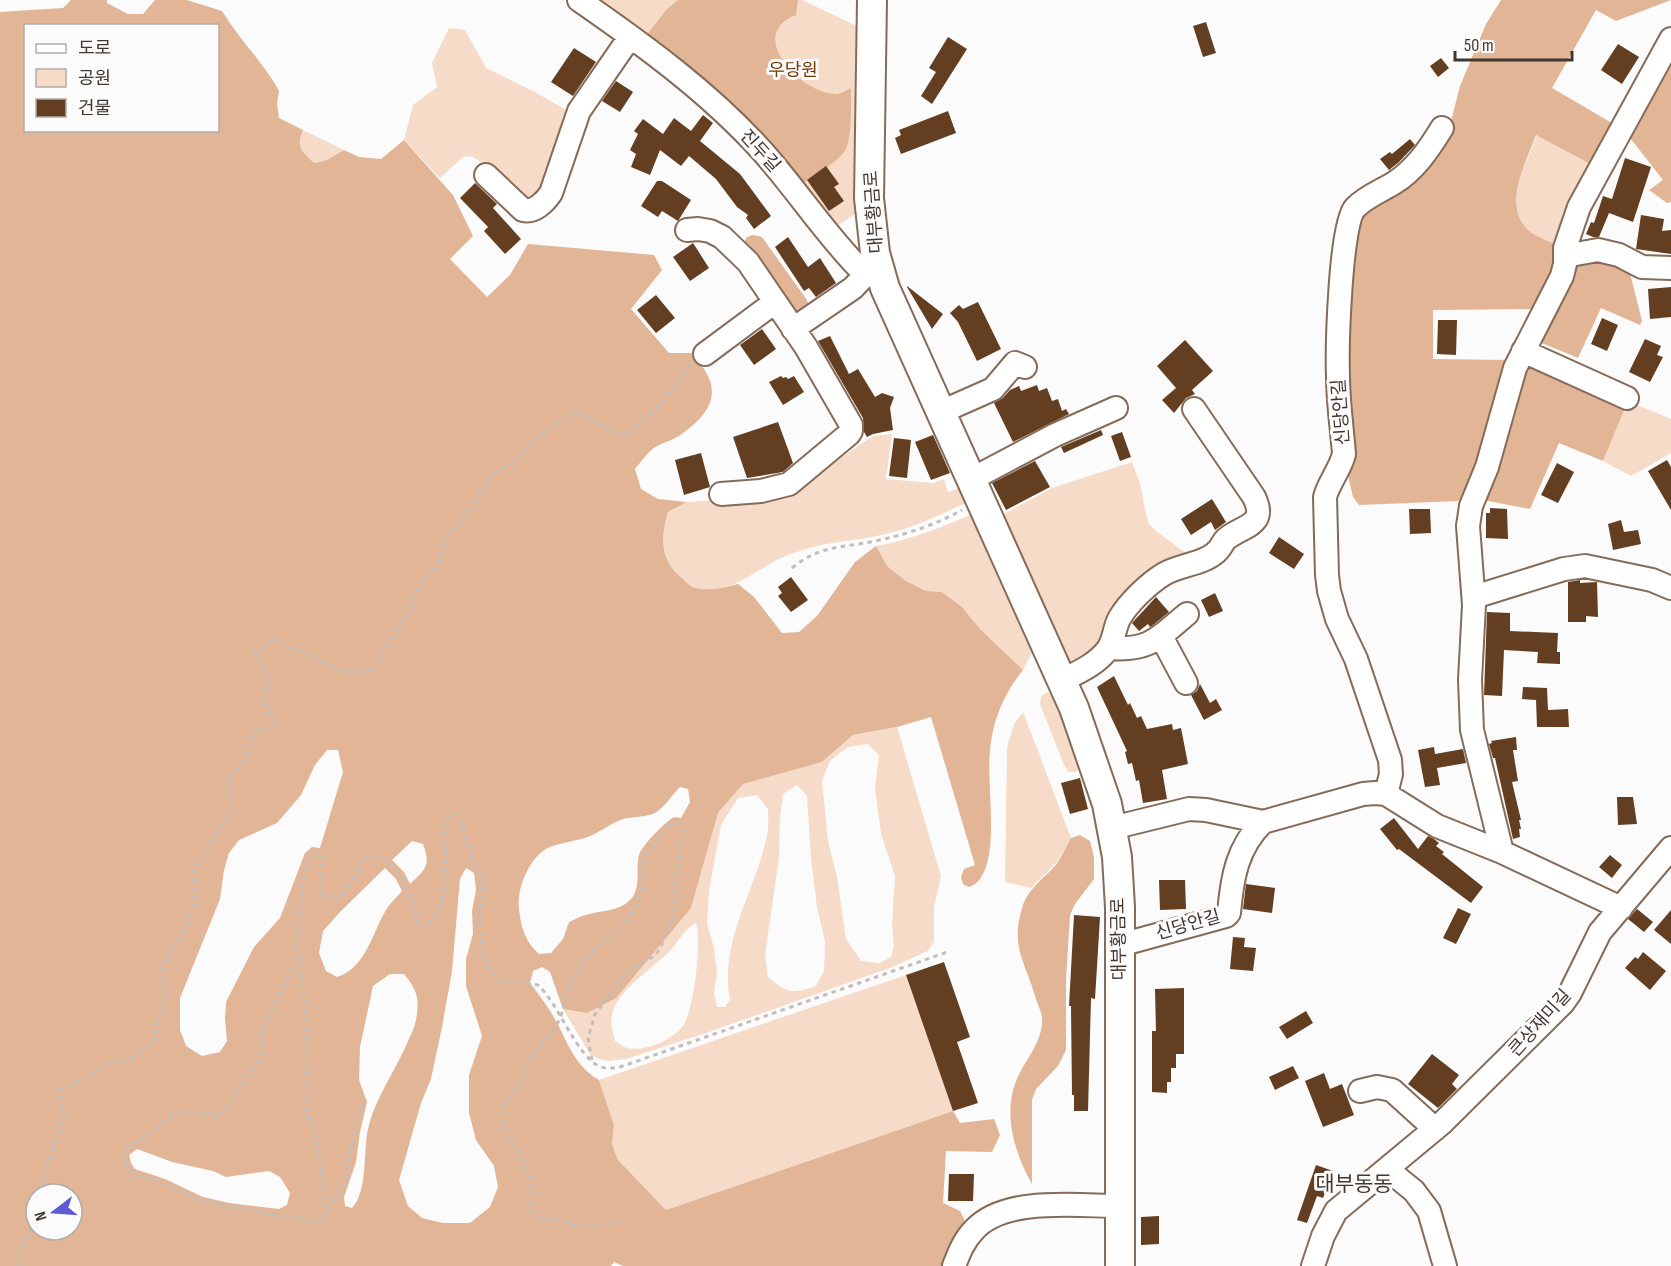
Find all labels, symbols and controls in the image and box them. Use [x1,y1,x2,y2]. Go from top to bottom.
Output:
legend [24,24,219,132]
scale bar [1455,24,1572,62]
text: 50 m [1464,35,1494,56]
text: 도로 [78,38,111,59]
park label: 우당원 [768,60,818,81]
text: 공원 [78,68,111,89]
text: 건물 [78,98,111,119]
street label: 진두길 [736,126,784,176]
street label: 대부황금로 [861,170,887,254]
street label: 신당안길 [1328,378,1354,446]
street label: 대부황금로 [1108,897,1130,981]
street label: 신당안길 [1153,906,1223,944]
street label: 큰상재미길 [1504,985,1576,1061]
district label: 대부동동 [1315,1172,1393,1197]
north arrow [24,1182,84,1242]
text: N [31,1209,51,1223]

